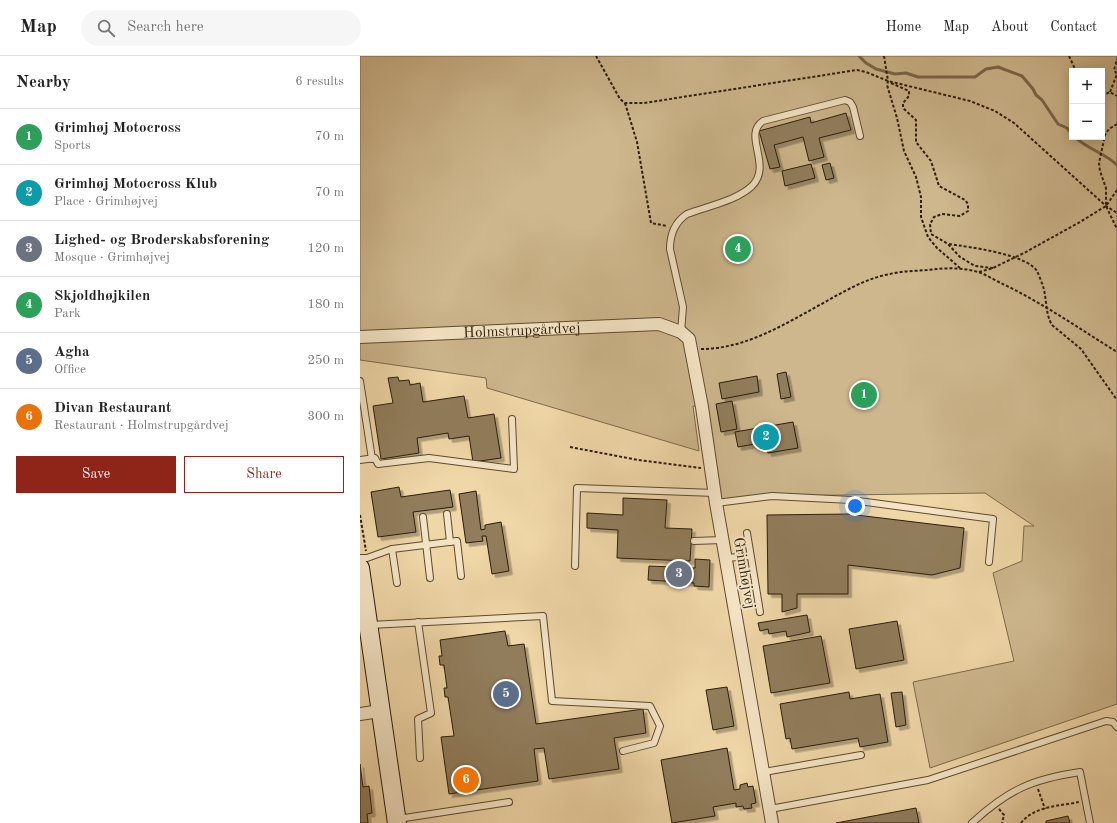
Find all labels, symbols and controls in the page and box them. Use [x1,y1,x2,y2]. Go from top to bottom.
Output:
search box [81,10,361,46]
icon: search [95,17,117,39]
text: Map [20,18,57,37]
text: Search here [127,20,204,35]
text: Home [886,20,921,34]
text: Map [943,20,969,34]
text: About [991,20,1028,34]
text: Contact [1050,20,1097,34]
map controls [1069,68,1105,140]
button: + [1069,68,1105,104]
text: Nearby [16,74,71,91]
text: 6 results [295,75,344,88]
button: − [1069,104,1105,140]
text: Grimhøj Motocross [54,121,181,136]
text: 1 [25,130,33,143]
text: 70 m [315,130,344,143]
text: Sports [54,139,91,152]
text: Grimhøj Motocross Klub [54,177,217,192]
text: 2 [25,186,33,199]
text: 70 m [315,186,344,199]
text: Place · Grimhøjvej [54,195,158,208]
text: Lighed- og Broderskabsforening [54,233,269,248]
pin: 4 [725,234,751,264]
text: 3 [25,242,33,255]
text: 120 m [307,242,344,255]
text: Mosque · Grimhøjvej [54,251,170,264]
text: Skjoldhøjkilen [54,289,150,304]
text: 4 [25,298,33,311]
text: 180 m [307,298,344,311]
text: Park [54,307,81,320]
street label: Holmstrupgårdvej [463,321,581,342]
text: Agha [54,345,90,360]
text: 5 [25,354,33,367]
text: 250 m [307,354,344,367]
text: Office [54,363,86,376]
pin: 1 [851,380,877,410]
text: Divan Restaurant [54,401,171,416]
text: 6 [25,410,33,423]
text: 300 m [307,410,344,423]
text: Restaurant · Holmstrupgårdvej [54,419,229,432]
pin: 2 [753,422,779,452]
button: Save [16,456,176,493]
button: Share [184,456,344,493]
your location [845,496,865,516]
street label: Grimhøjvej [730,536,757,610]
pin: 3 [666,559,692,589]
pin: 5 [493,679,519,709]
pin: 6 [453,765,479,795]

